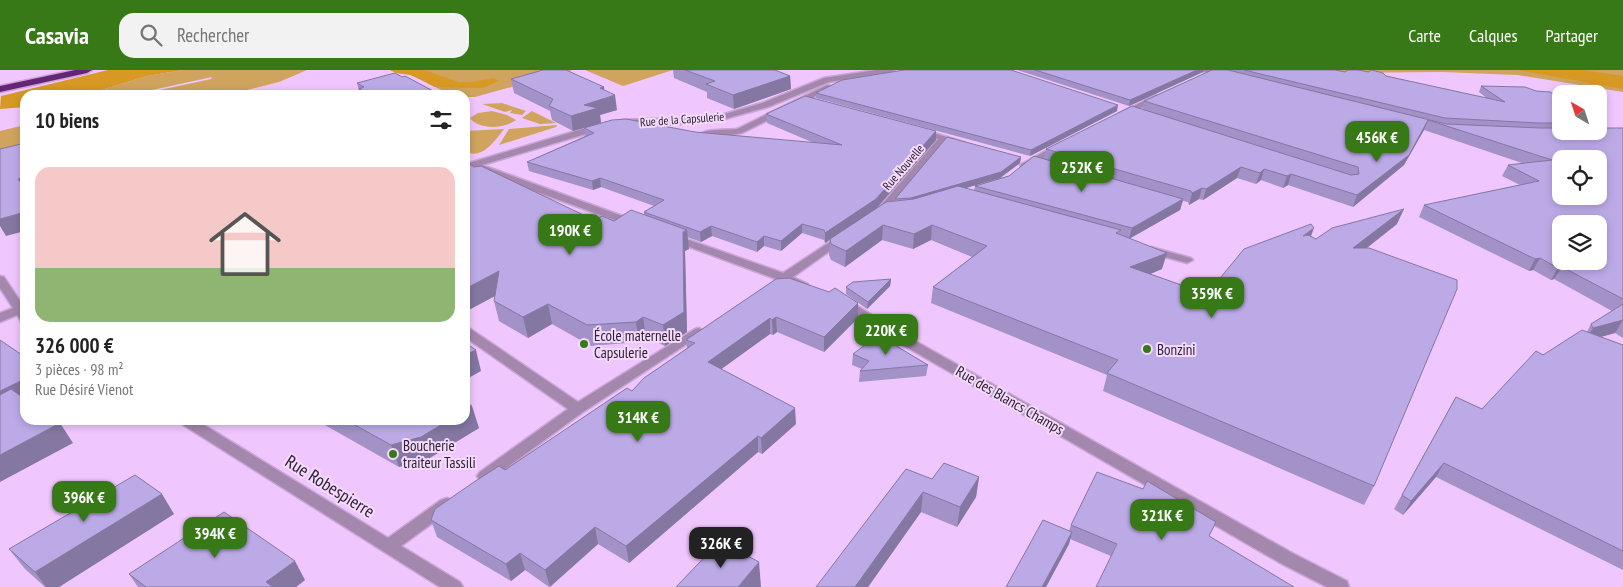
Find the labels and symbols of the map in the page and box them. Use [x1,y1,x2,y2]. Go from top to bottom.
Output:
north arrow [1552,85,1608,140]
street label: Rue de la Capsulerie [639,109,725,129]
pin: 456K € [1336,121,1418,163]
street label: Rue Nouvelle [879,141,927,193]
pin: 252K € [1041,150,1123,193]
pin: 190K € [529,214,611,256]
pin: 359K € [1171,276,1253,319]
pin: 220K € [845,314,927,356]
place label: École maternelle Capsulerie [594,326,681,362]
marker: École maternelle Capsulerie [578,338,590,350]
place label: Bonzini [1157,340,1196,359]
marker: Bonzini [1141,343,1153,355]
street label: Rue des Blancs Champs [953,361,1067,439]
pin: 314K € [597,400,679,443]
place label: Boucherie traiteur Tassili [403,436,476,472]
marker: Boucherie traiteur Tassili [387,448,399,460]
street label: Rue Robespierre [281,449,379,523]
pin: 396K € [43,480,125,523]
pin: 321K € [1121,498,1203,541]
pin: 394K € [174,516,256,559]
pin: 326K € [680,526,762,569]

